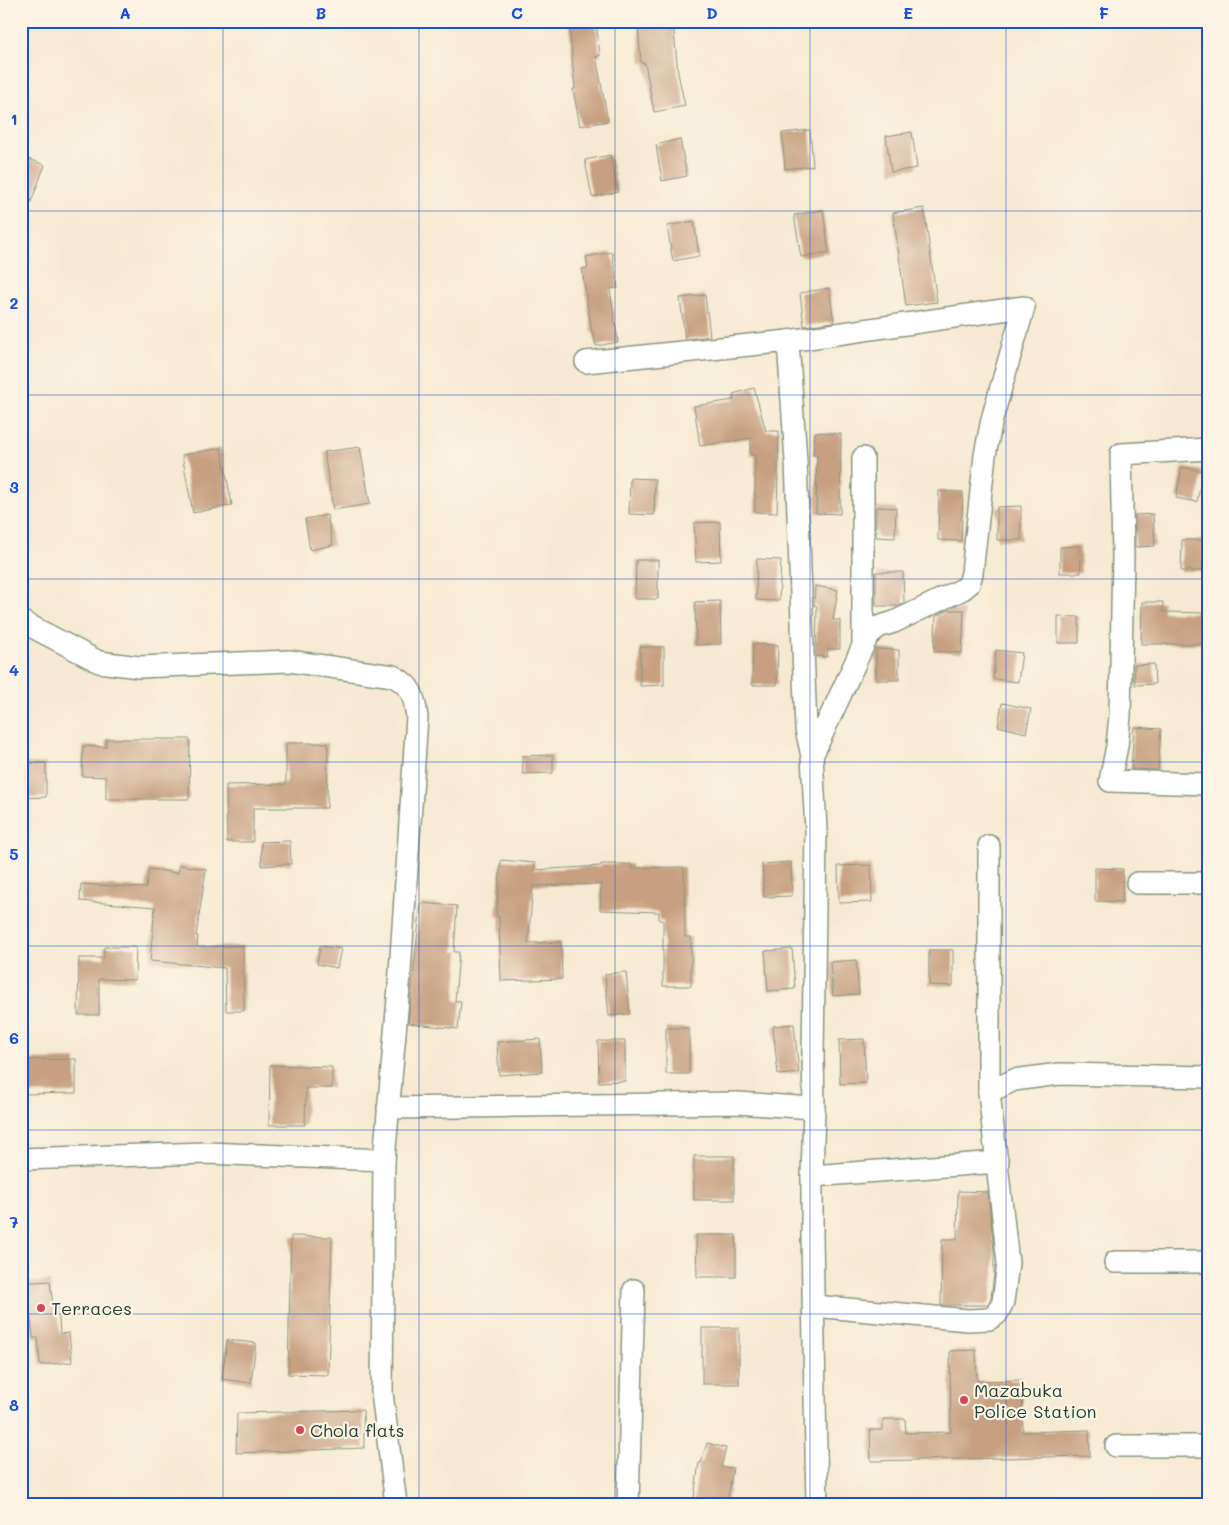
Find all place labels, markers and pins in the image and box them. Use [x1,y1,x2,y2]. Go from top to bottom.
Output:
place label: Terraces [51,1296,132,1320]
marker: Terraces [35,1302,47,1314]
place label: Mazabuka Police Station [974,1378,1097,1423]
marker: Mazabuka Police Station [958,1394,970,1406]
place label: Chola flats [310,1418,405,1442]
marker: Chola flats [294,1424,306,1436]

